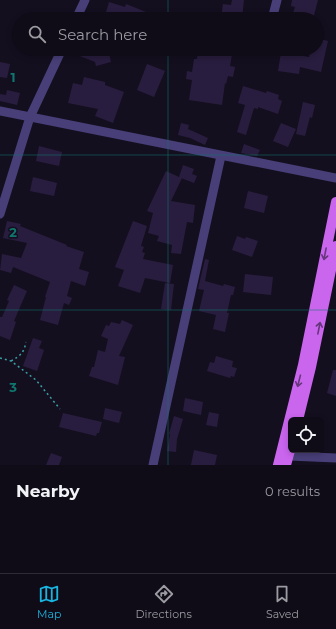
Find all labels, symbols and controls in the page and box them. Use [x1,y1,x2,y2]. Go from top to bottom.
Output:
search box [12,12,324,56]
icon: search [26,23,48,45]
text: Search here [58,25,147,44]
text: 1 [10,69,16,85]
text: 2 [9,224,17,240]
one-way arrow [321,247,329,260]
one-way arrow [316,321,324,334]
one-way arrow [295,375,302,388]
text: 3 [8,379,17,395]
map controls [288,417,324,453]
button: locate [288,417,324,453]
text: Nearby [16,481,80,501]
text: 0 results [265,483,320,499]
tab: Map [37,583,61,621]
tab: Directions [136,583,192,621]
tab: Saved [266,583,299,621]

